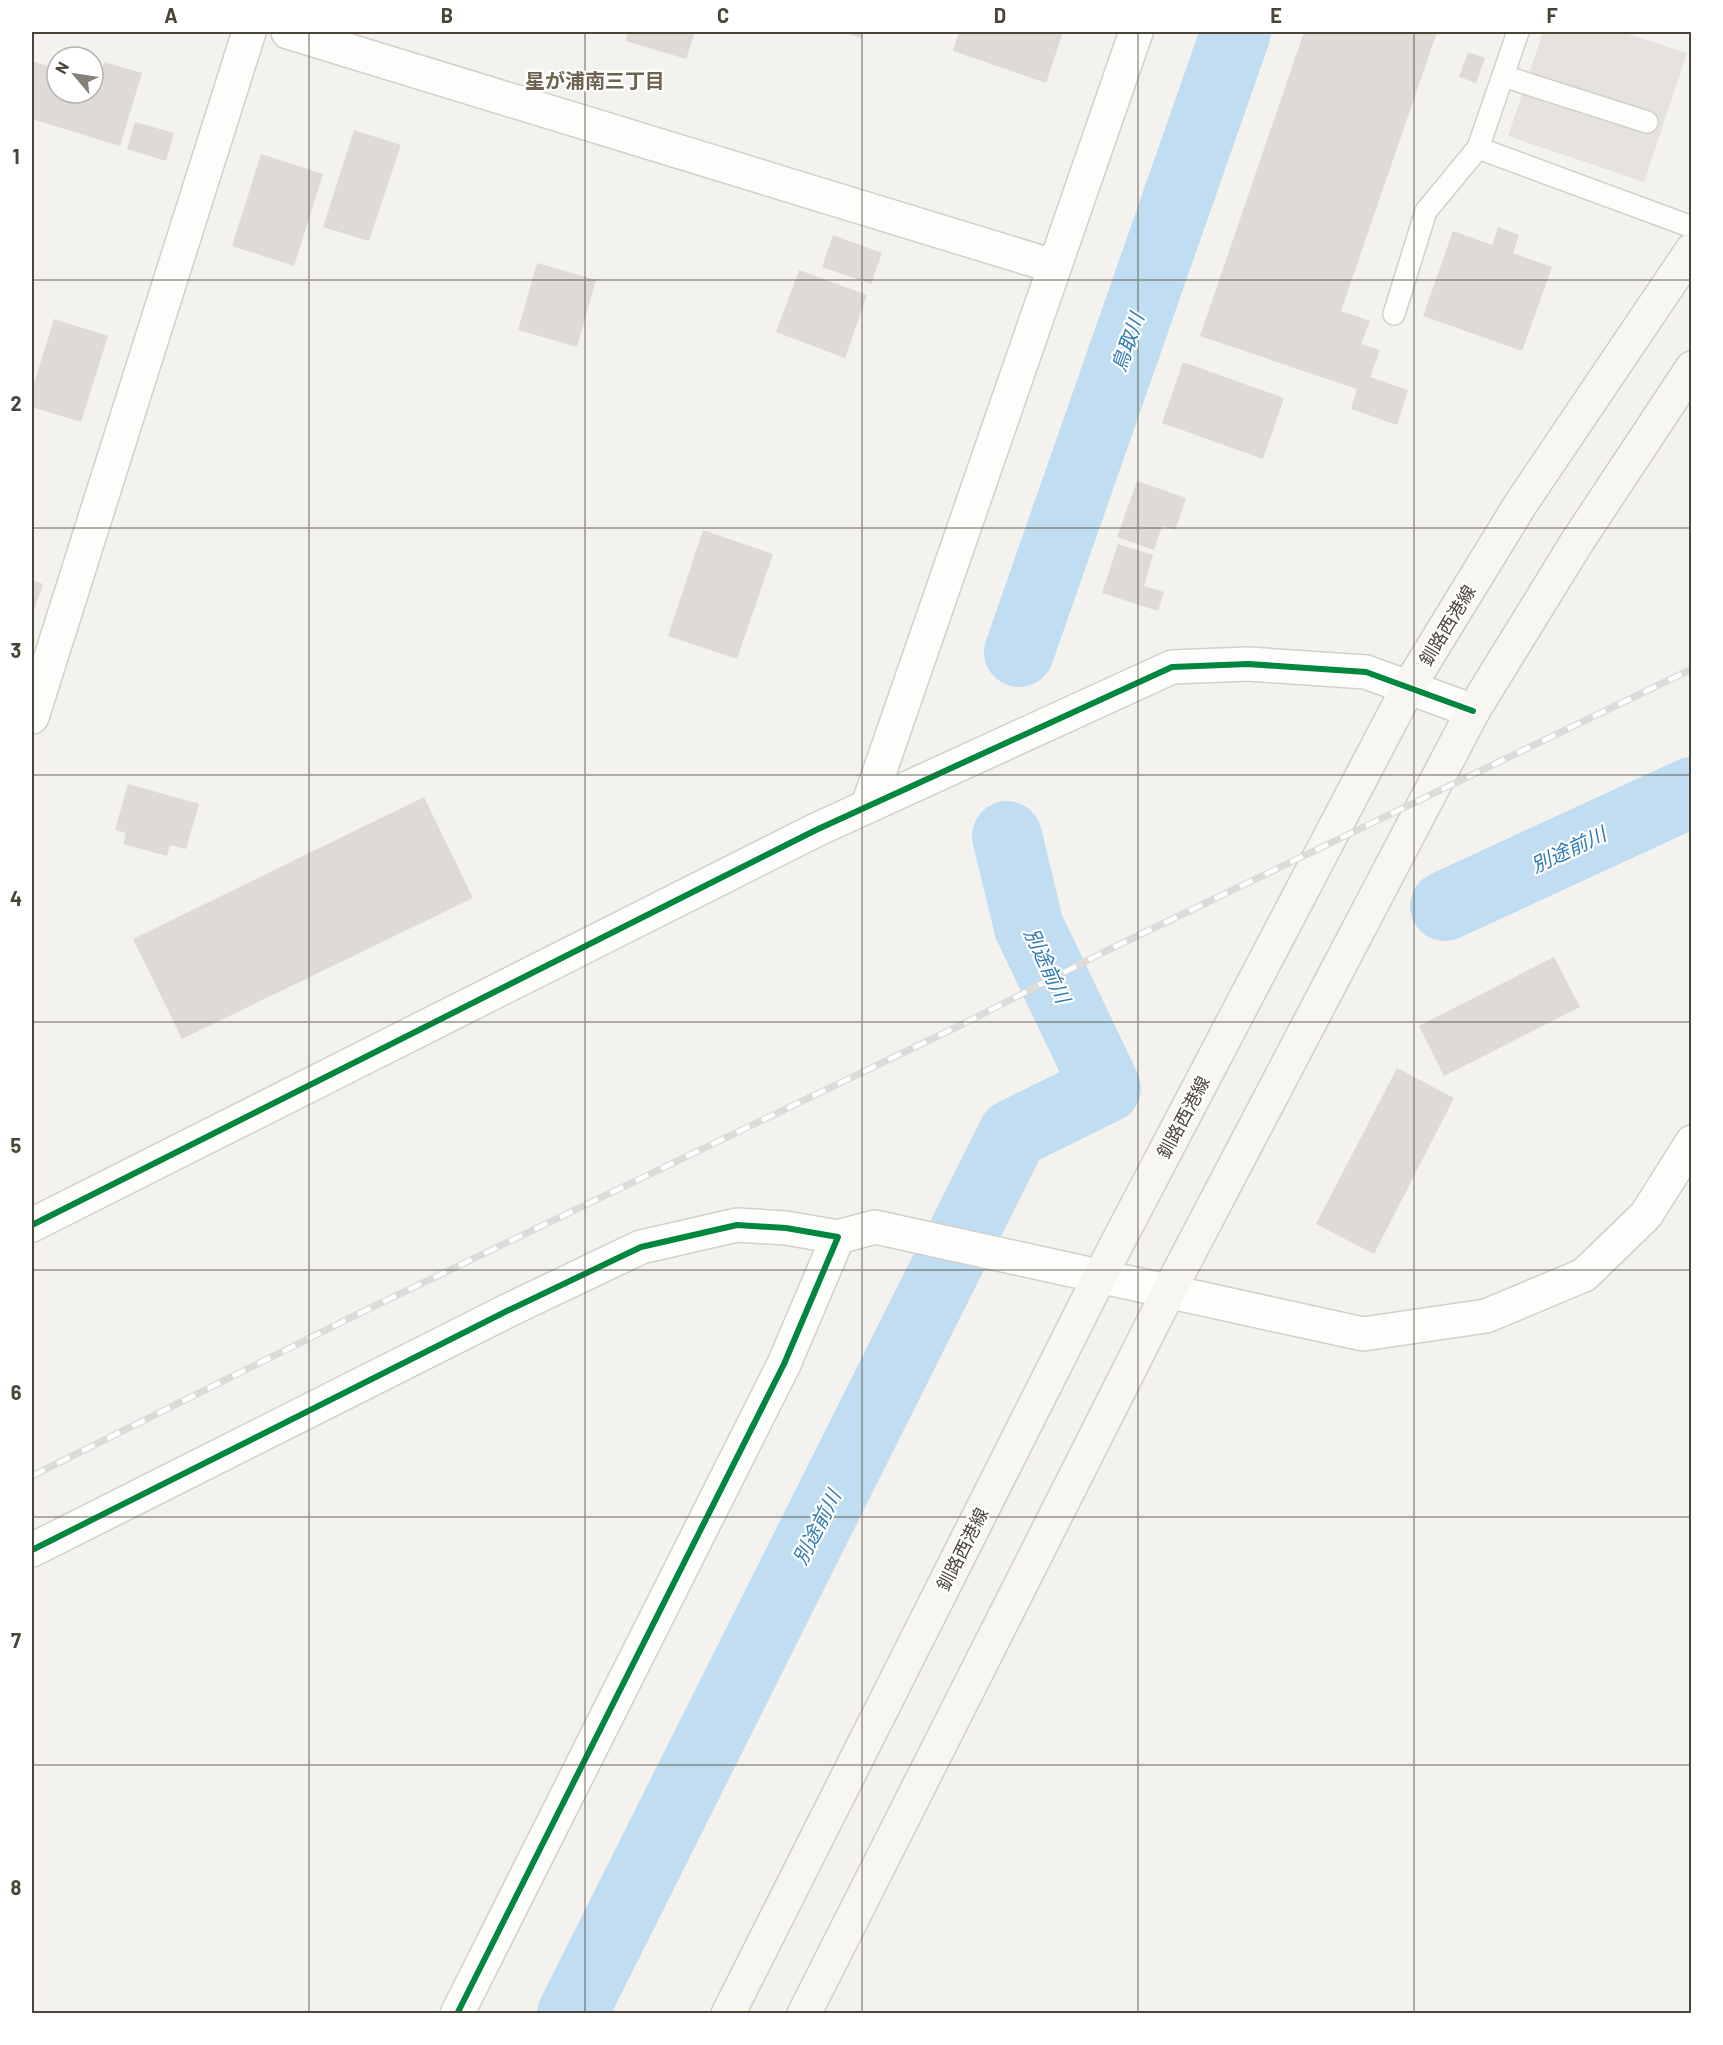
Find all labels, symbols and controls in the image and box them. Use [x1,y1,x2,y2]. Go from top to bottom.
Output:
text: A [164,3,178,27]
text: B [441,3,453,27]
text: C [717,3,729,27]
text: D [994,3,1006,27]
text: E [1270,3,1282,27]
text: F [1546,3,1558,27]
north arrow [45,45,105,105]
text: N [51,58,72,77]
district label: 星が浦南三丁目 [525,68,665,92]
text: 1 [12,144,20,168]
water label: 鳥取川 [1106,308,1149,374]
text: 2 [10,391,22,415]
street label: 釧路西港線 [1414,581,1480,669]
text: 3 [11,638,21,662]
water label: 別途前川 [1527,820,1611,877]
text: 4 [10,886,22,910]
water label: 別途前川 [1020,924,1077,1008]
street label: 釧路西港線 [1152,1072,1214,1162]
text: 5 [11,1133,22,1157]
text: 6 [11,1380,22,1404]
water label: 別途前川 [787,1484,846,1568]
street label: 釧路西港線 [932,1504,992,1594]
text: 7 [11,1628,21,1652]
text: 8 [11,1875,22,1899]

